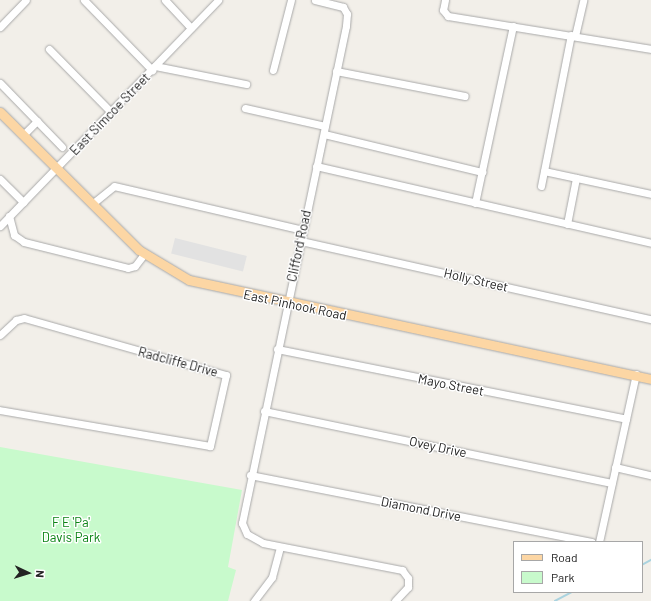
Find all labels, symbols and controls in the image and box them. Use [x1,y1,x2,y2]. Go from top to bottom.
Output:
street label: East Simcoe Street [67,70,153,158]
street label: Clifford Road [284,209,314,283]
street label: Holly Street [442,265,510,295]
street label: East Pinhook Road [242,286,348,324]
street label: Radcliffe Drive [136,344,220,380]
street label: Mayo Street [417,371,485,399]
street label: Ovey Drive [408,433,468,461]
street label: Diamond Drive [380,494,462,524]
park label: F E 'Pa' Davis Park [42,515,100,546]
legend [513,541,643,593]
text: Road [551,550,578,564]
north arrow [8,553,48,593]
text: N [34,570,47,578]
text: Park [551,570,575,584]

